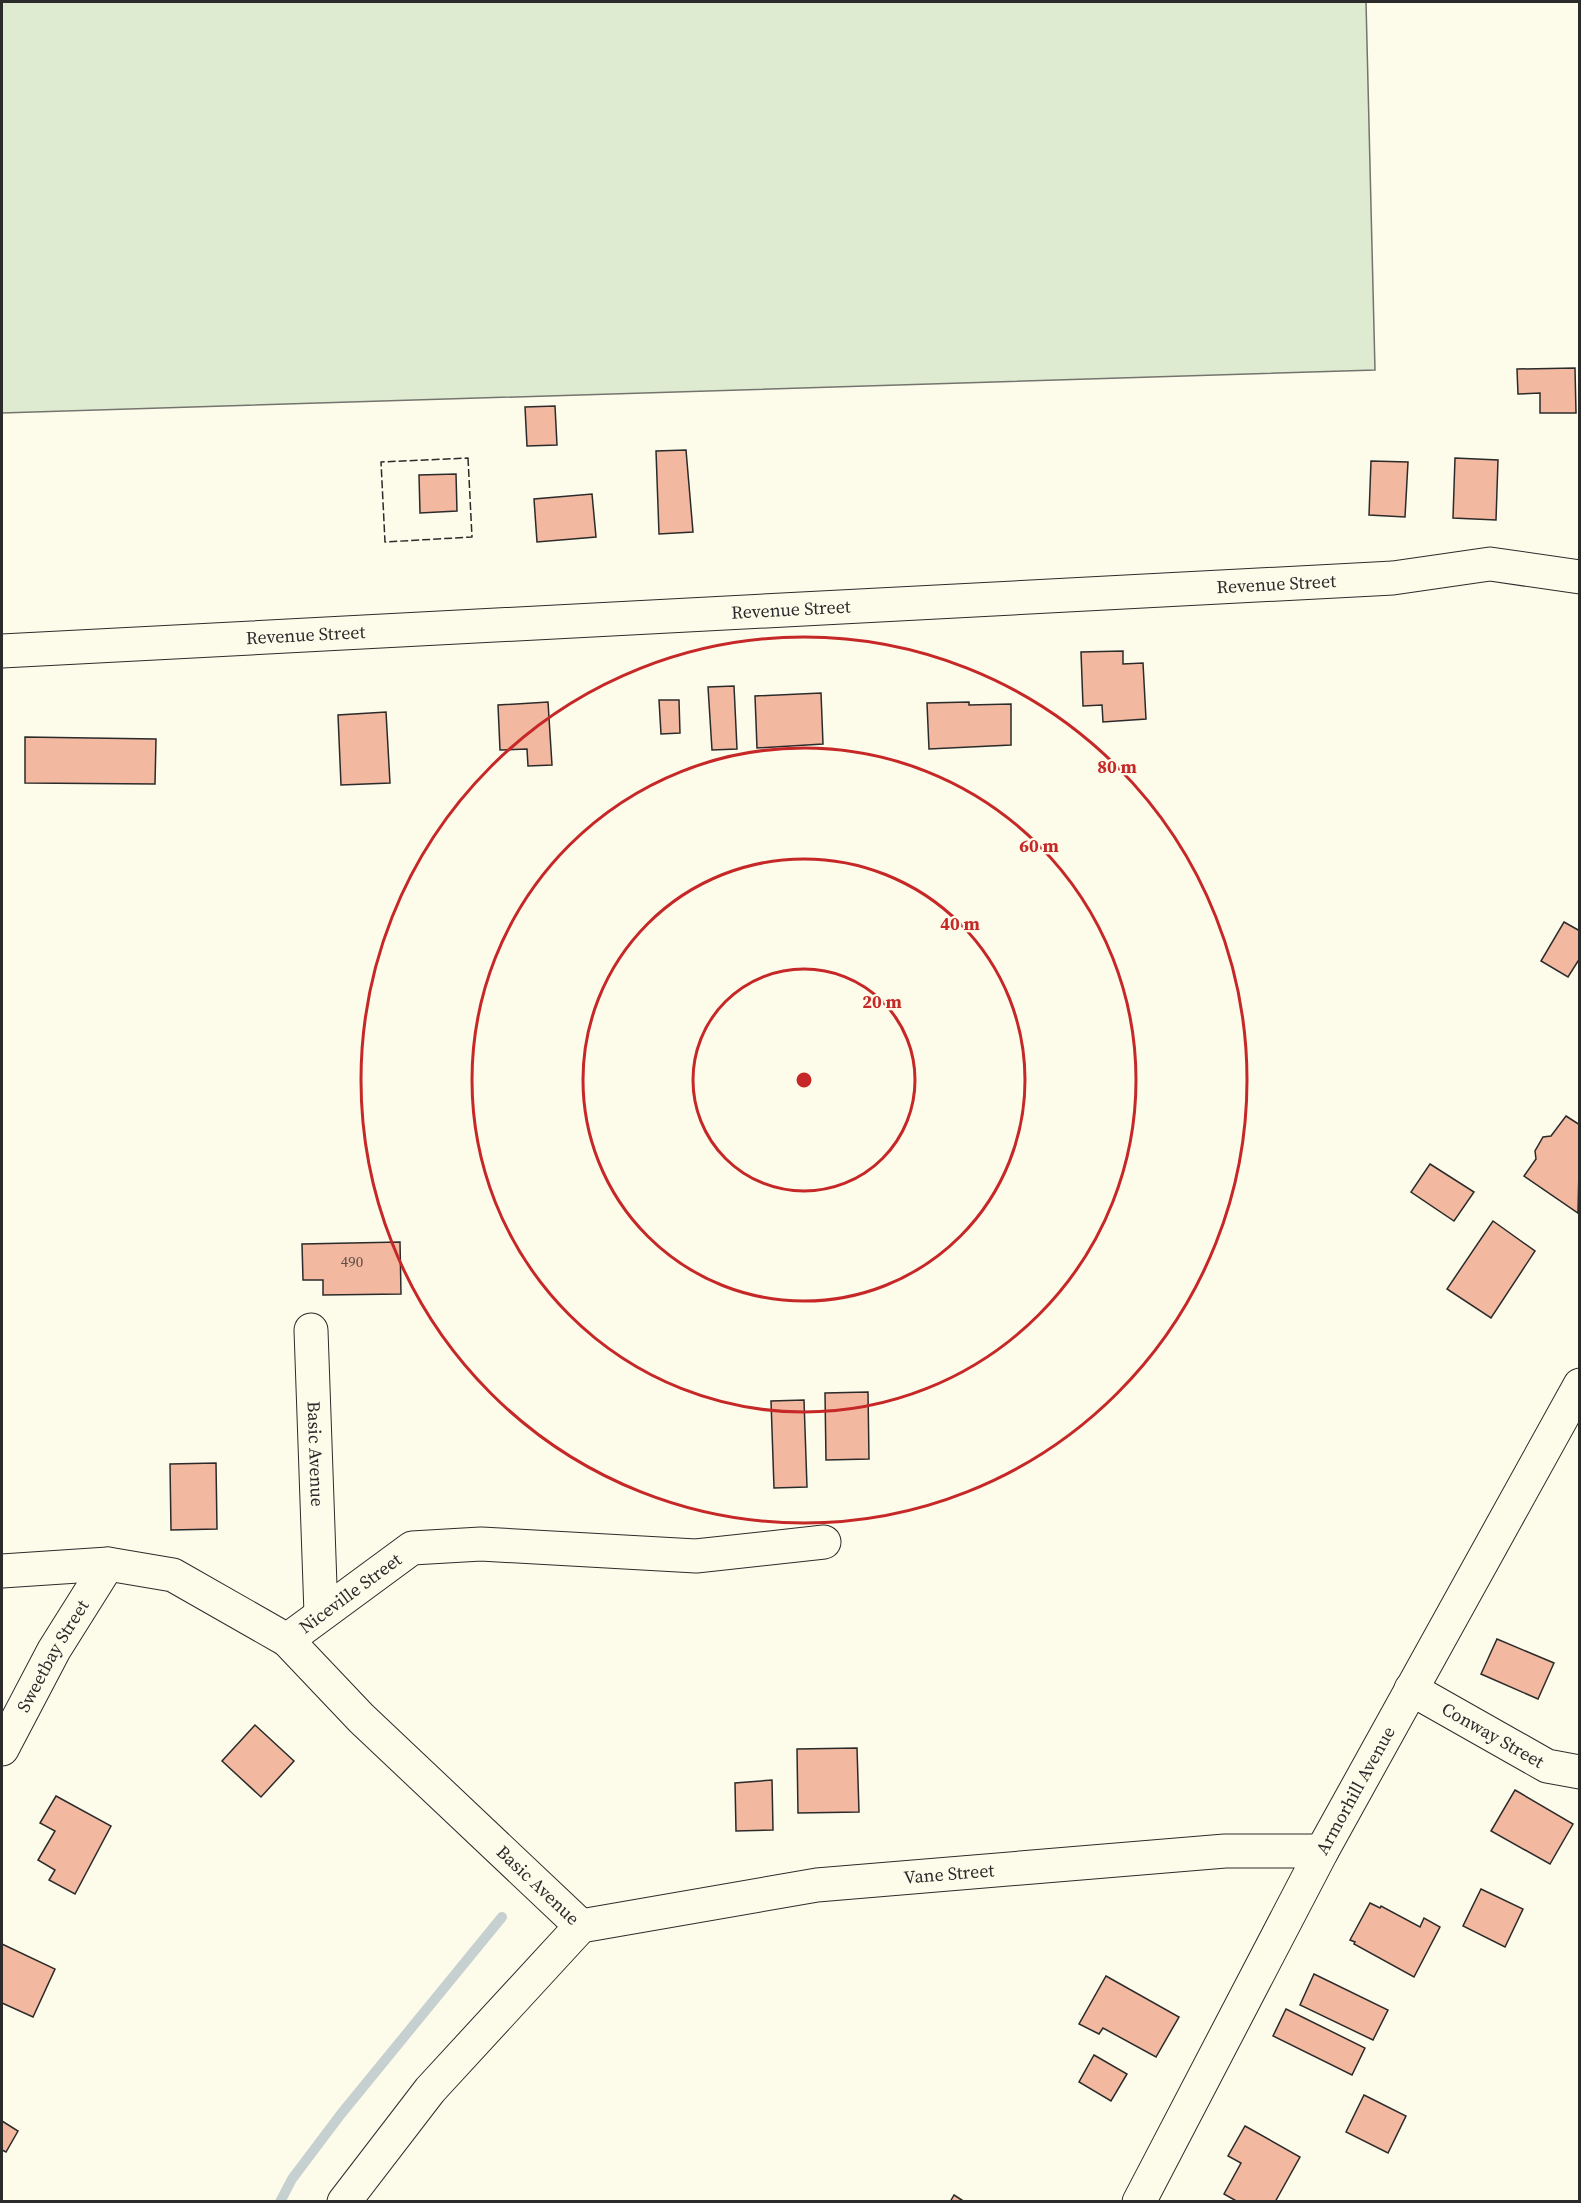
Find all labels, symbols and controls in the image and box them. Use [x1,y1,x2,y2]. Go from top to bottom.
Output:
street label: Revenue Street [1216,568,1337,599]
street label: Revenue Street [731,593,851,625]
street label: Revenue Street [245,619,366,650]
text: 80 m [1097,754,1137,779]
text: 60 m [1019,833,1059,858]
text: 40 m [940,911,980,936]
text: 20 m [862,989,902,1014]
centre of rings [794,1070,814,1090]
house number: 490 [341,1251,363,1272]
street label: Basic Avenue [302,1401,330,1507]
street label: Niceville Street [294,1547,407,1639]
street label: Sweetbay Street [11,1595,95,1716]
street label: Conway Street [1437,1696,1549,1774]
street label: Armorhill Avenue [1309,1721,1401,1859]
street label: Basic Avenue [491,1839,585,1930]
street label: Vane Street [903,1857,995,1890]

